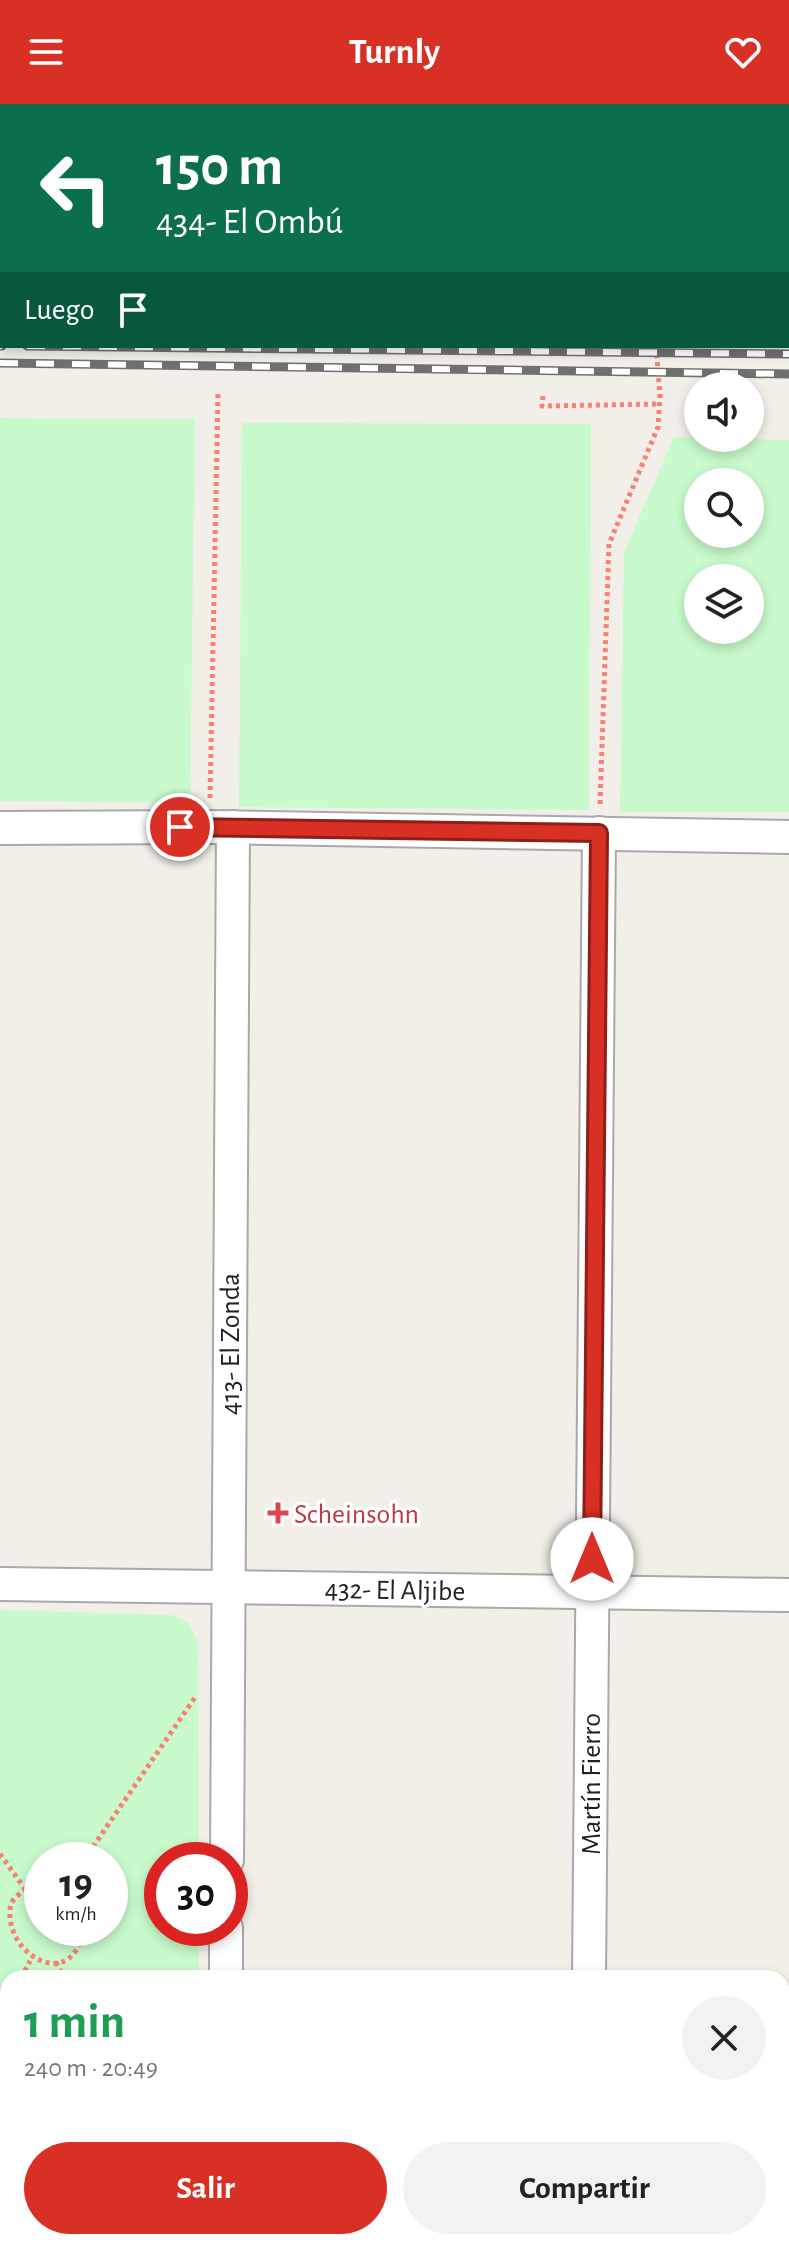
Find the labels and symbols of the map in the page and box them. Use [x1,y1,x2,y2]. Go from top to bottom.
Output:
pin [146,793,214,861]
street label: 413- El Zonda [217,1273,245,1415]
place label: Scheinsohn [294,1501,419,1529]
marker: Scheinsohn [269,1504,287,1522]
position arrow [550,1517,634,1601]
street label: 432- El Aljibe [324,1576,465,1606]
street label: Martín Fierro [578,1713,606,1855]
speed limit sign: 30 [144,1842,248,1946]

